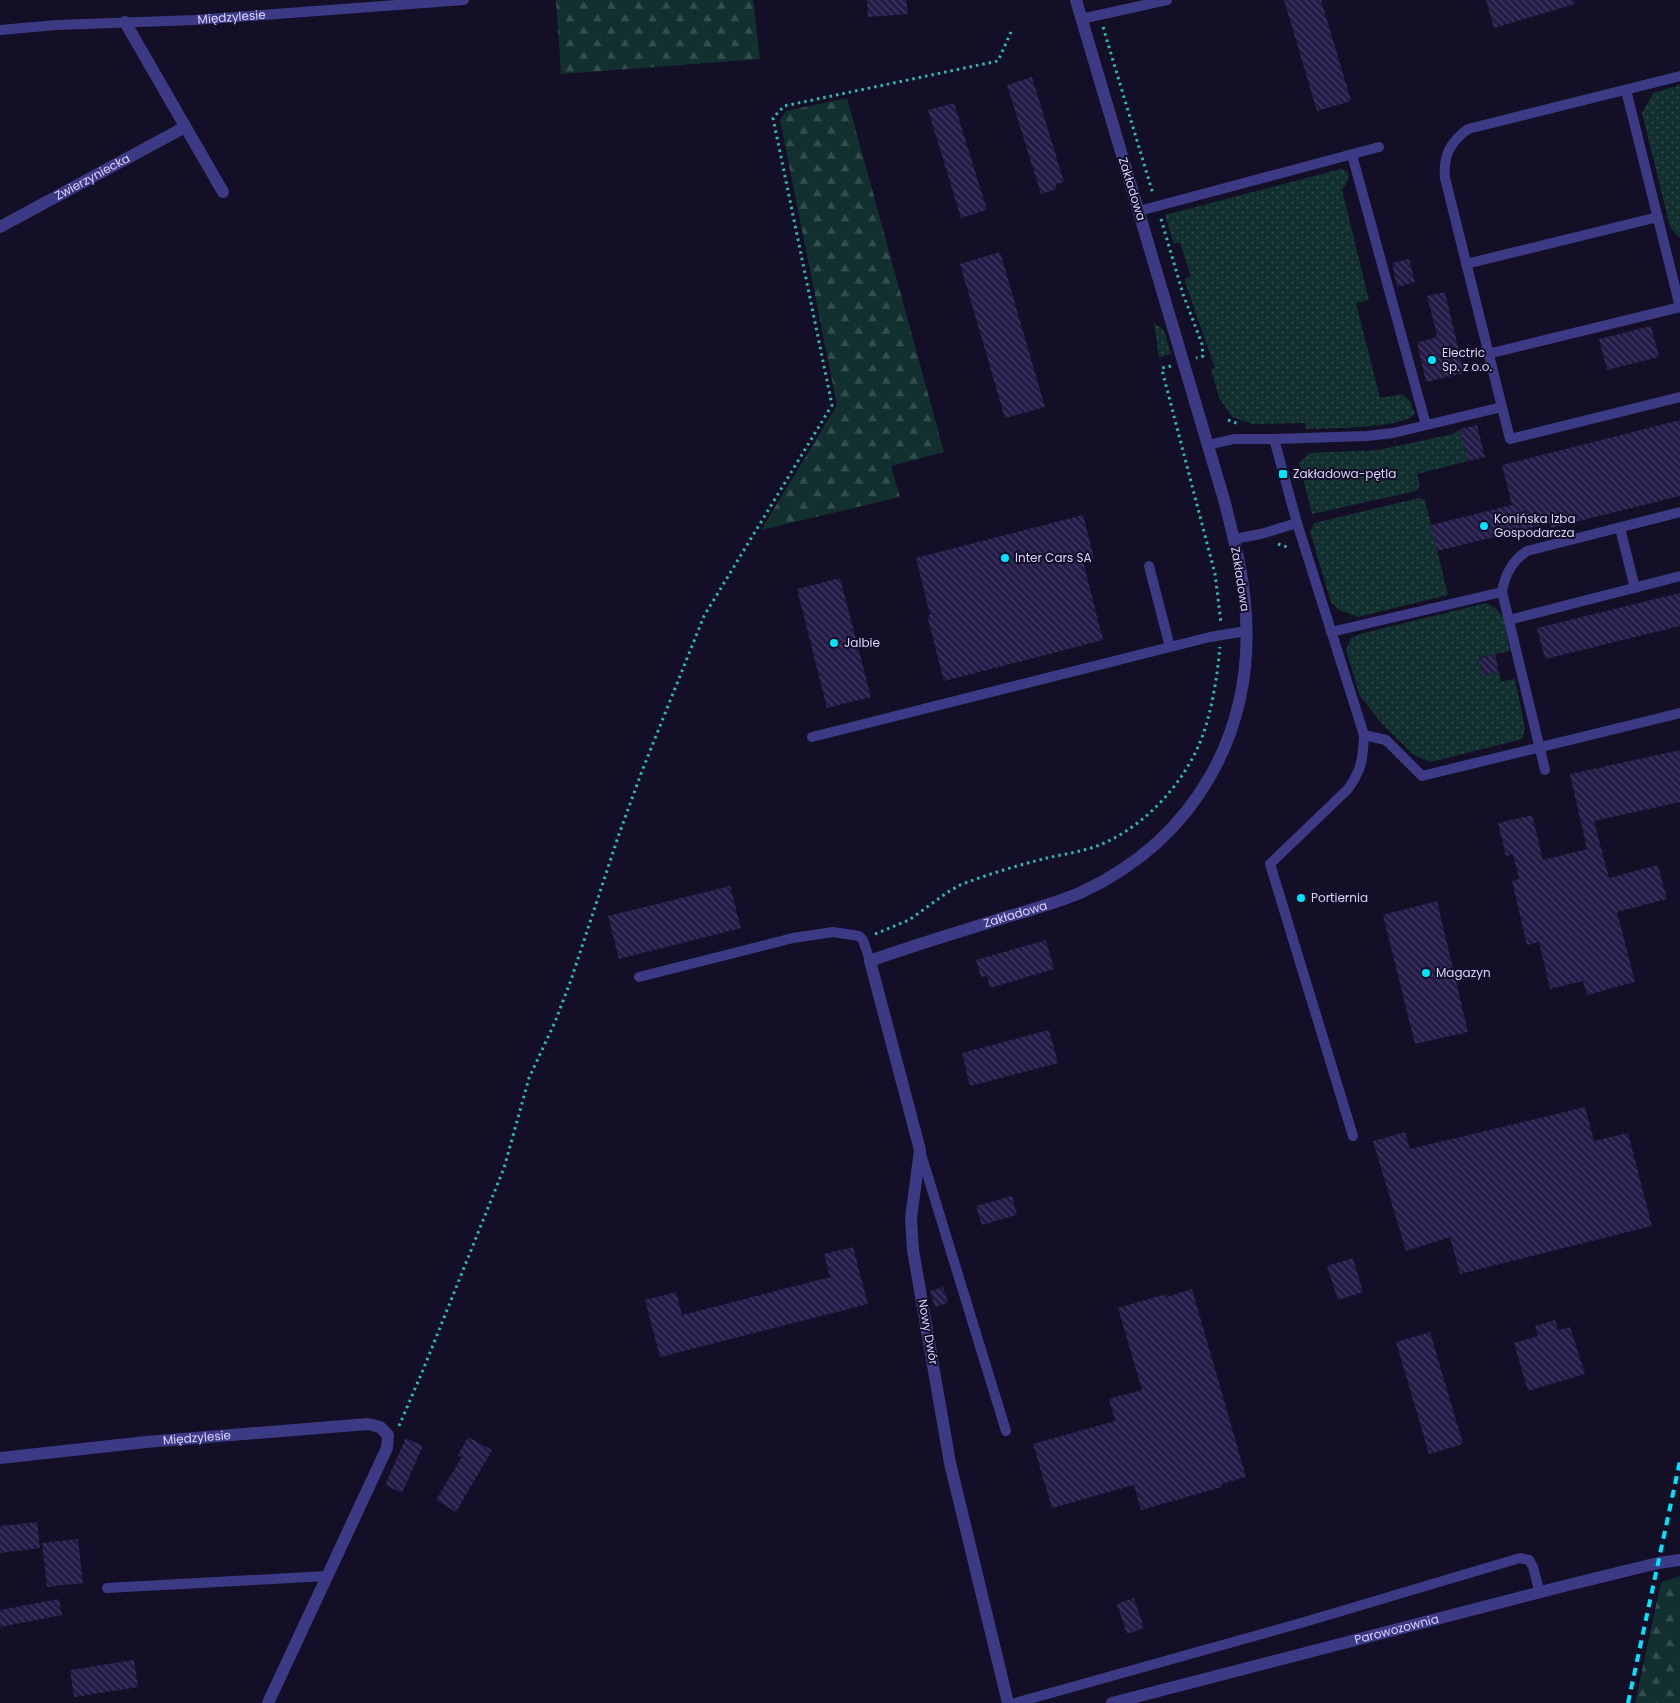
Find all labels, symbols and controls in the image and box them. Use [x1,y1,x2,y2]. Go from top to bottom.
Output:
street label: Międzylesie [197,6,266,28]
street label: Zwierzyniecka [52,149,133,204]
street label: Zakładowa [1115,155,1150,223]
place label: Electric Sp. z o.o. [1442,344,1492,375]
marker: Electric Sp. z o.o. [1426,354,1438,366]
place label: Zakładowa-pętla [1293,465,1396,482]
marker: Zakładowa-pętla [1277,468,1289,480]
place label: Konińska Izba Gospodarcza [1494,510,1576,541]
marker: Konińska Izba Gospodarcza [1478,520,1490,532]
street label: Zakładowa [1227,545,1254,613]
place label: Inter Cars SA [1015,549,1092,566]
marker: Inter Cars SA [999,552,1011,564]
place label: Jalbie [844,634,880,651]
marker: Jalbie [828,637,840,649]
place label: Portiernia [1311,889,1368,906]
marker: Portiernia [1295,892,1307,904]
street label: Zakładowa [981,896,1049,932]
place label: Magazyn [1436,964,1491,981]
marker: Magazyn [1420,967,1432,979]
street label: Nowy Dwór [914,1298,943,1367]
street label: Międzylesie [162,1426,232,1449]
street label: Parowozownia [1352,1610,1441,1648]

